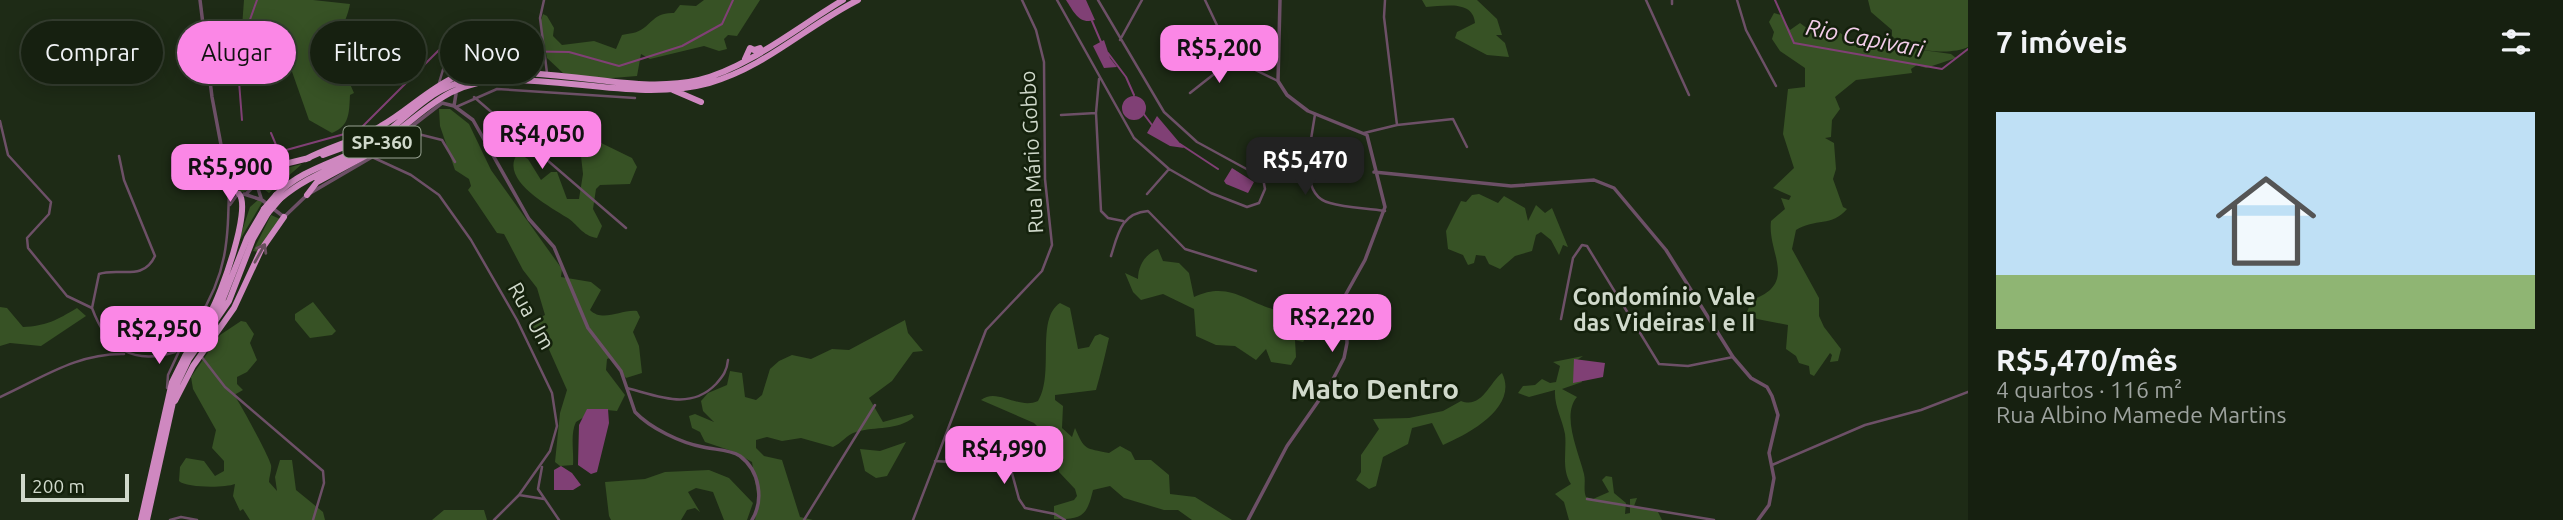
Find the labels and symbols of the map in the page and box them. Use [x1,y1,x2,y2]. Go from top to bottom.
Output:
water label: Rio Capivari [1804,14,1927,61]
pin: R$5,200 [1154,25,1284,85]
street label: Rua Mário Gobbo [1015,70,1047,234]
pin: R$4,050 [477,111,607,171]
road number: SP-360 [344,126,420,158]
pin: R$5,470 [1240,138,1370,197]
pin: R$5,900 [165,144,295,204]
one-way arrow [253,244,267,264]
street label: Rua Um [504,278,560,353]
district label: Condomínio Vale das Videiras I e II [1573,284,1755,335]
pin: R$2,220 [1267,294,1397,354]
pin: R$2,950 [94,306,224,366]
district label: Mato Dentro [1291,373,1459,404]
pin: R$4,990 [939,426,1069,486]
scale bar [21,471,130,503]

